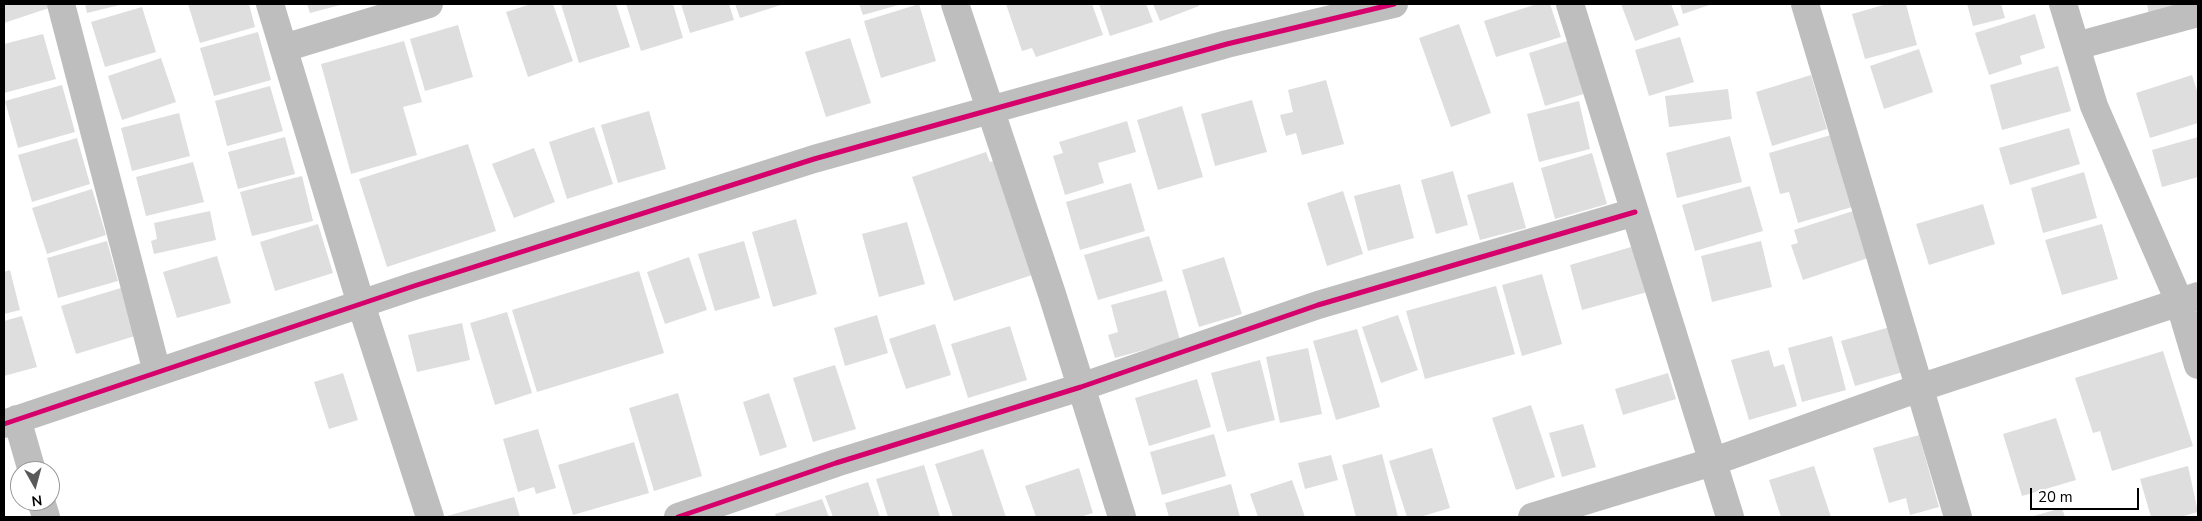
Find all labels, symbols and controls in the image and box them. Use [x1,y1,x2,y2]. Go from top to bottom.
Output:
north arrow [10,461,60,511]
scale bar [2032,478,2141,510]
text: 20 m [2038,487,2073,507]
text: N [30,490,43,510]

